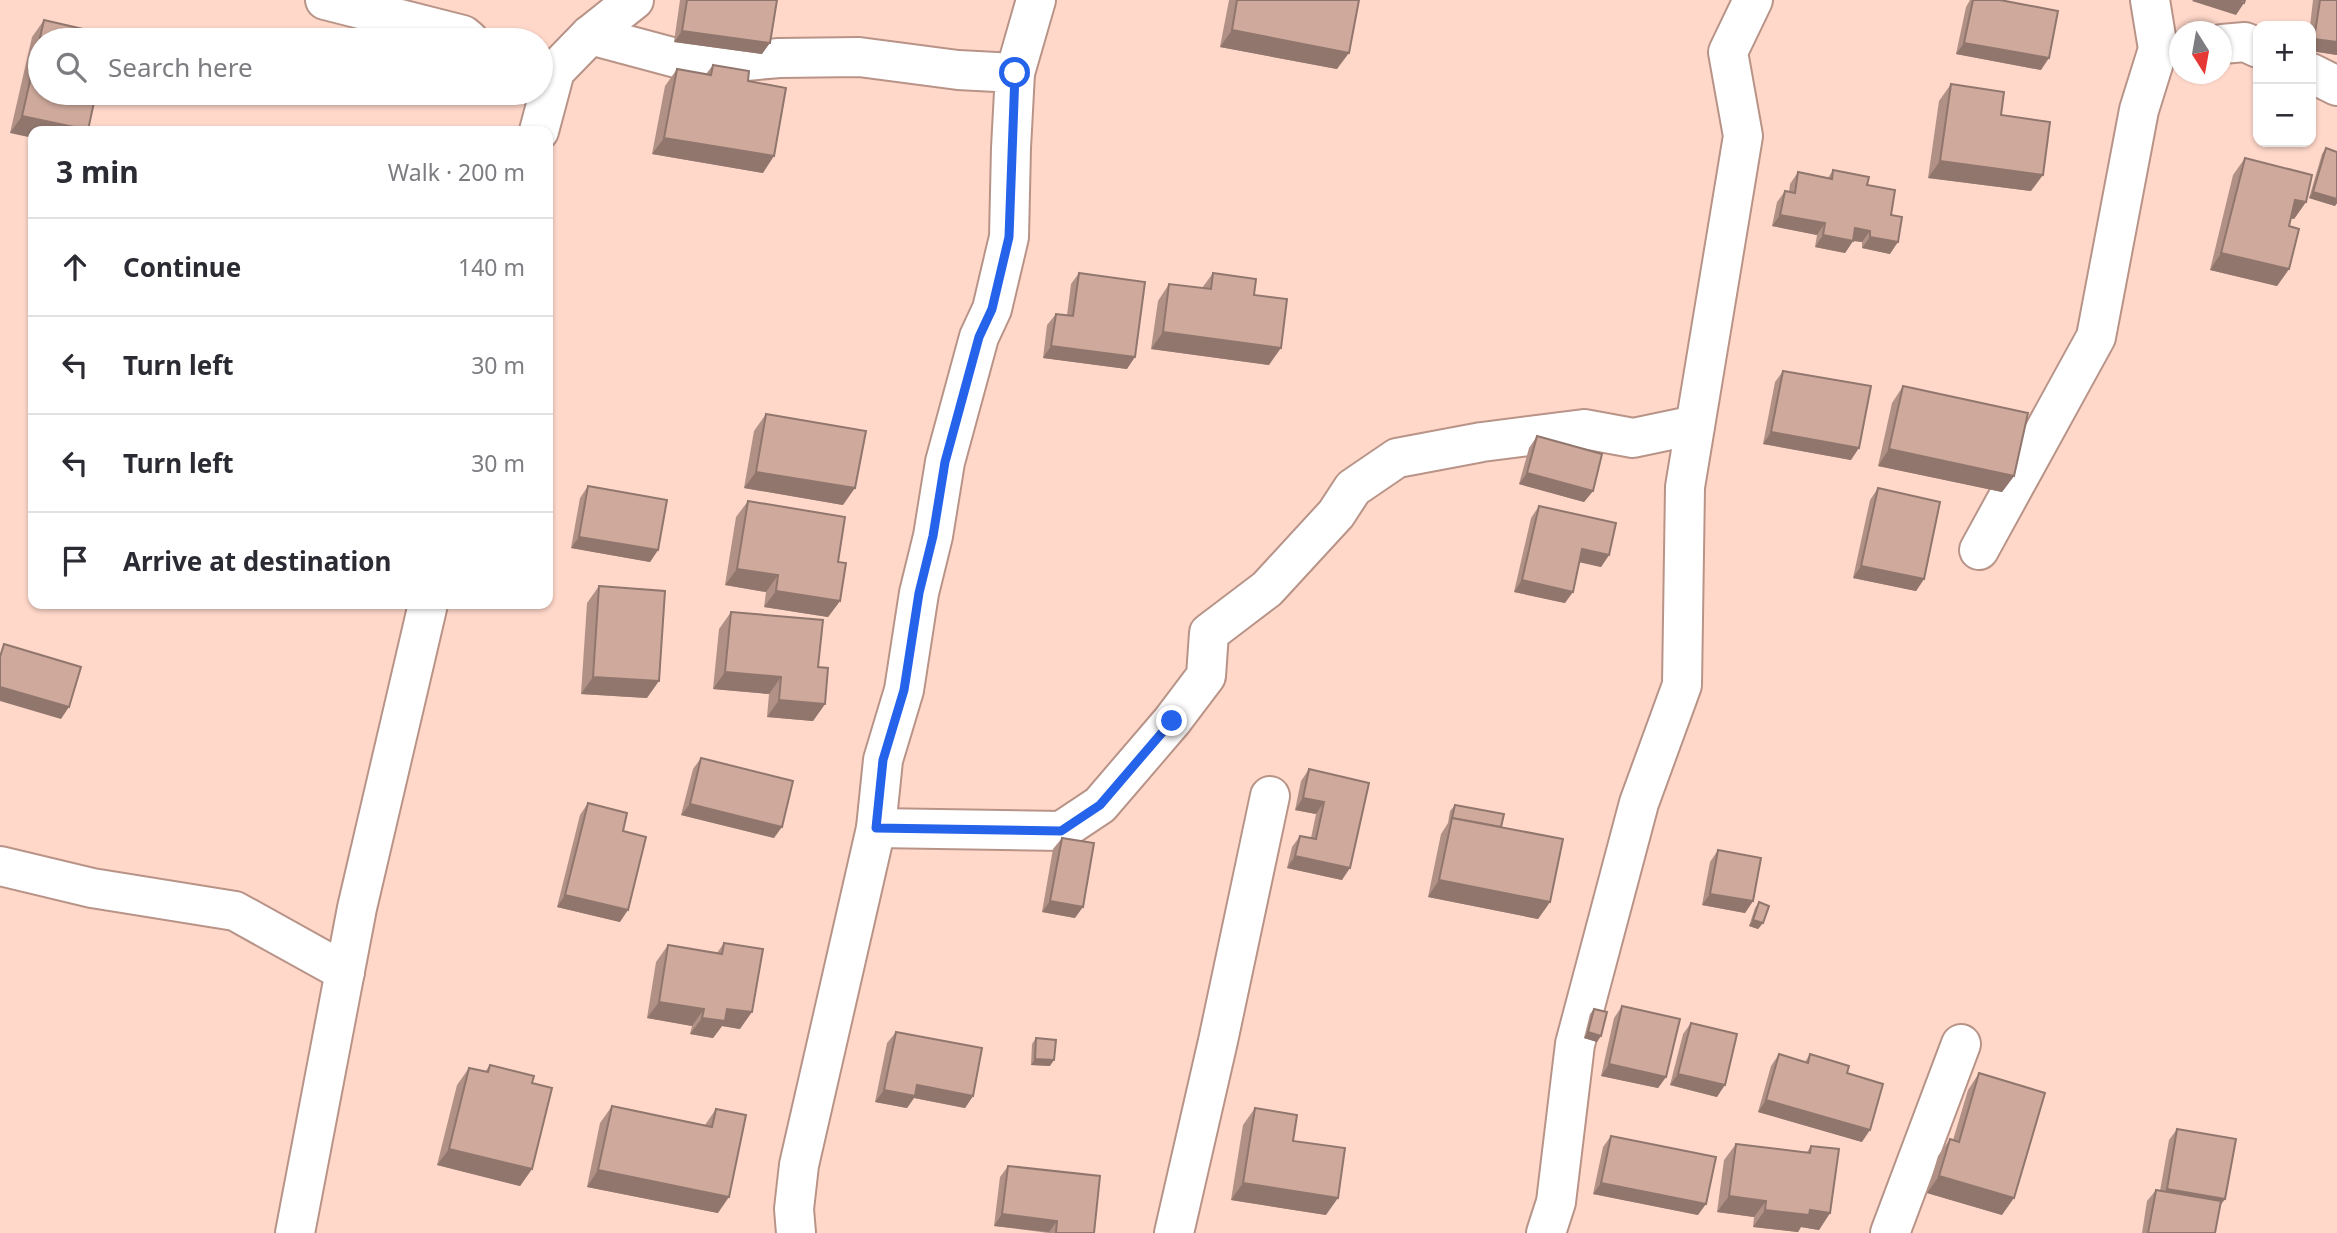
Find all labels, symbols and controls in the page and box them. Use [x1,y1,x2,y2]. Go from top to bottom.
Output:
north arrow [2169,21,2232,84]
map controls [2253,21,2316,147]
button: + [2253,21,2316,84]
search box [28,28,553,105]
icon: search [52,48,90,86]
text: Search here [108,49,253,85]
route start [999,57,1030,88]
button: − [2253,84,2316,147]
text: 3 min [56,151,139,192]
text: Walk · 200 m [388,156,525,188]
icon: ahead [56,248,94,286]
text: Continue [123,249,241,285]
text: 140 m [458,251,525,283]
icon: left [56,346,94,384]
text: Turn left [123,347,234,383]
text: 30 m [471,349,525,381]
icon: left [56,444,94,482]
text: Turn left [123,445,234,481]
text: 30 m [471,447,525,479]
icon: arrive [56,542,94,580]
text: Arrive at destination [123,543,392,579]
route end [1156,705,1187,736]

